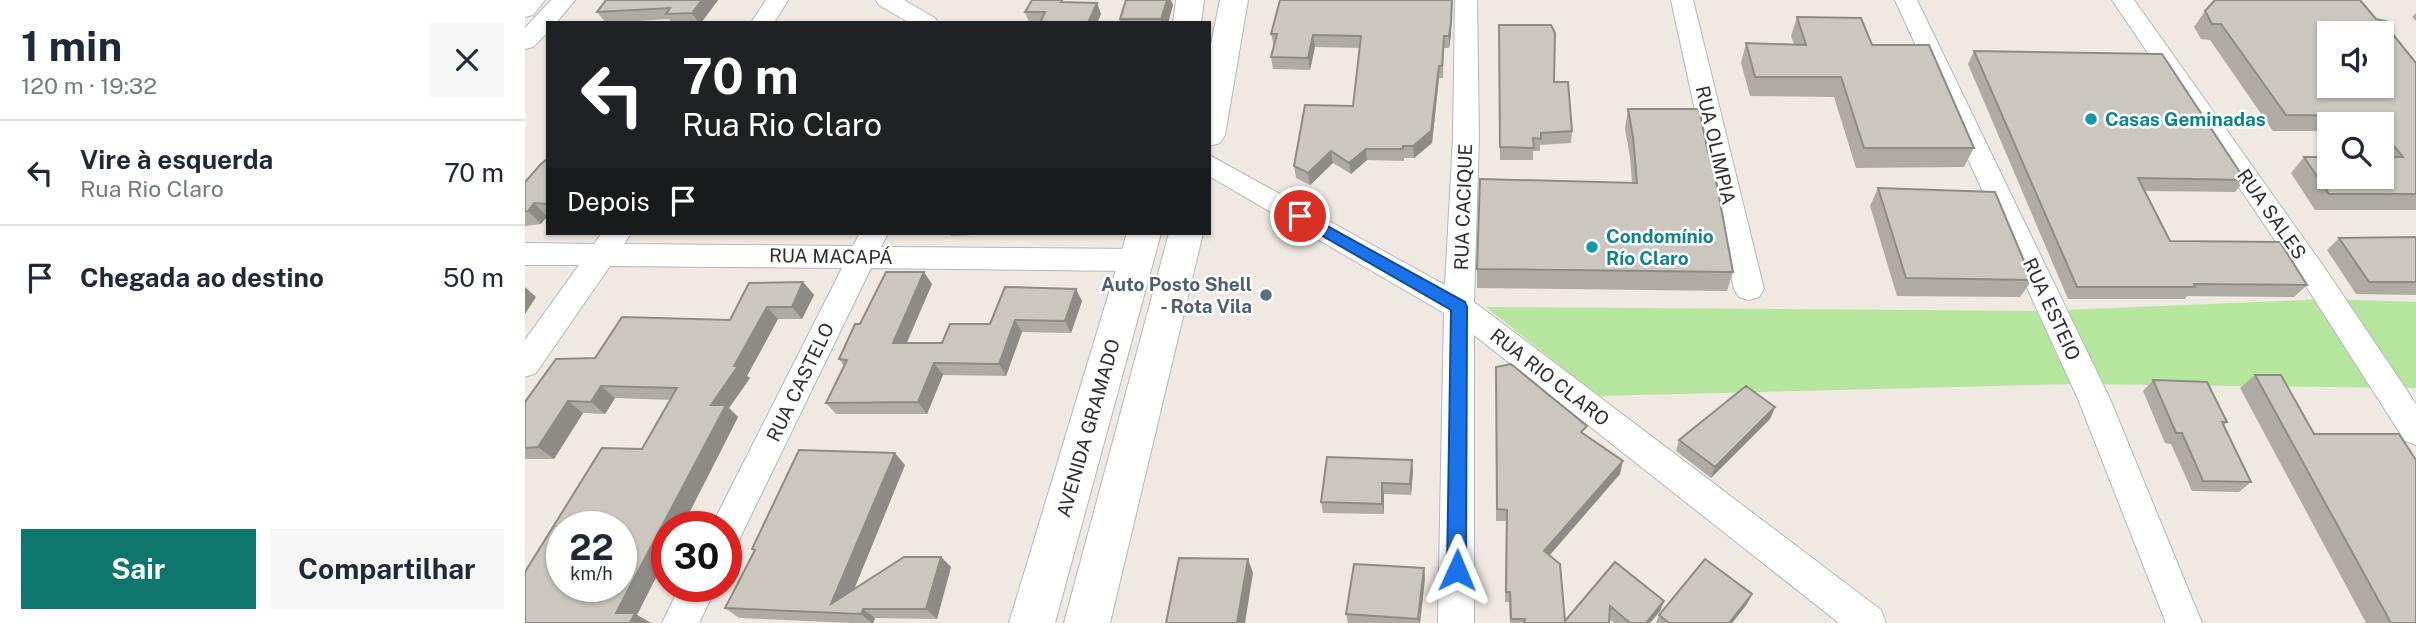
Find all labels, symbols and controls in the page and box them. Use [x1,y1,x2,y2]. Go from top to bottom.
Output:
text: 1 min [21,21,122,70]
map controls [2317,21,2394,189]
button: sound [2317,21,2394,98]
button: close [430,23,504,97]
text: 70 m [682,47,799,105]
icon: left [567,49,658,140]
text: 120 m · 19:32 [21,72,157,99]
street label: RUA OLIMPIA [1692,83,1740,207]
text: Rua Rio Claro [682,106,882,143]
place label: Casas Geminadas [2105,108,2266,130]
marker: Casas Geminadas [2083,111,2099,127]
button: search [2317,112,2394,189]
street label: RUA CACIQUE [1450,143,1476,271]
text: Vire à esquerda [80,144,273,175]
icon: left [21,154,59,192]
text: 70 m [444,157,504,188]
street label: RUA SALES [2233,165,2311,263]
text: Rua Rio Claro [80,175,224,202]
icon: arrive [664,182,702,220]
text: Depois [567,186,650,217]
pin [1270,186,1330,246]
icon: arrive [1281,197,1319,235]
place label: Condomínio Río Claro [1606,225,1714,269]
marker: Condomínio Río Claro [1584,239,1600,255]
street label: RUA MACAPÁ [769,244,893,268]
street label: RUA ESTEIO [2019,254,2085,364]
icon: arrive [21,259,59,297]
text: Chegada ao destino [80,262,324,293]
text: 50 m [443,262,504,293]
place label: Auto Posto Shell - Rota Vila [1101,273,1252,317]
marker: Auto Posto Shell - Rota Vila [1258,287,1274,303]
street label: RUA CASTELO [762,319,838,445]
street label: RUA RIO CLARO [1486,324,1614,430]
street label: AVENIDA GRAMADO [1052,336,1124,520]
speed limit sign: 30 [651,511,742,602]
text: 22 [569,527,614,568]
button: Sair [21,529,256,609]
button: Compartilhar [270,529,504,609]
position arrow [1420,533,1494,607]
text: km/h [570,563,613,584]

